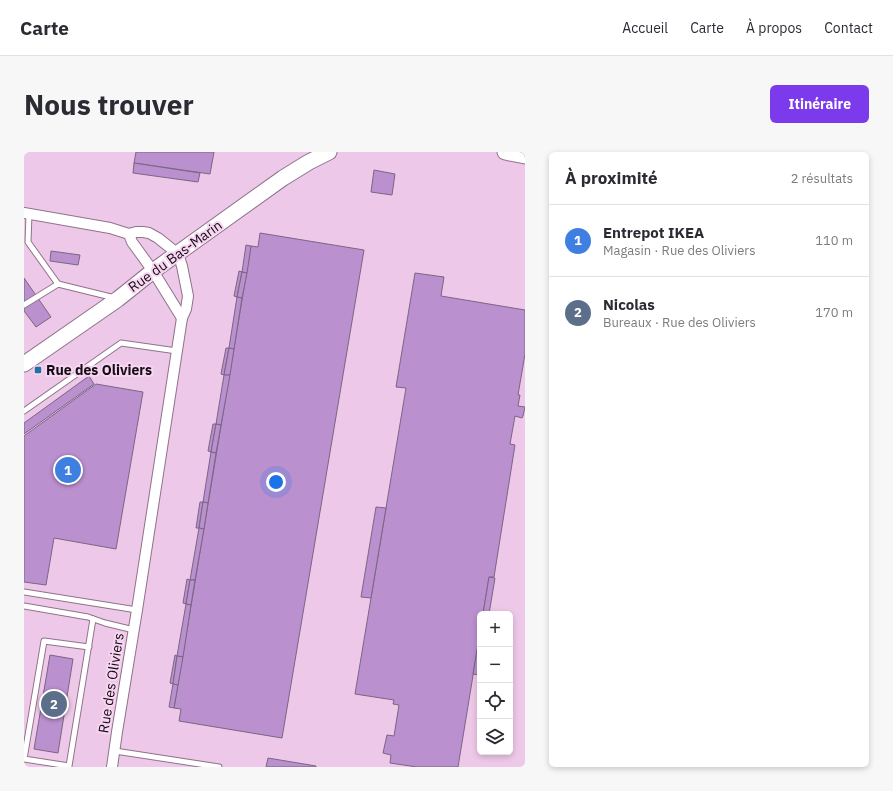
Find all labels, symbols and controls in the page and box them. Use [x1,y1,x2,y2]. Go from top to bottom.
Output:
text: Carte [20,16,69,40]
text: Accueil [622,19,668,37]
text: Carte [690,19,724,37]
text: À propos [746,19,802,37]
text: Contact [824,19,873,37]
button: Itinéraire [770,85,869,123]
text: Nous trouver [24,86,194,123]
text: À proximité [565,167,658,189]
text: 2 résultats [791,170,853,187]
street label: Rue du Bas-Marin [125,216,225,296]
text: Entrepot IKEA [603,223,704,242]
text: 1 [574,232,582,249]
text: 110 m [815,232,853,249]
text: Magasin · Rue des Oliviers [603,242,755,259]
text: Nicolas [603,295,655,314]
text: 2 [574,304,582,321]
text: 170 m [815,304,853,321]
text: Bureaux · Rue des Oliviers [603,314,756,331]
place label: Rue des Oliviers [46,361,152,379]
marker: Rue des Oliviers [33,365,43,375]
pin: 1 [55,455,81,485]
your location [266,472,286,492]
map controls [477,611,513,755]
button: + [477,611,513,647]
street label: Rue des Oliviers [94,632,128,734]
button: − [477,647,513,683]
button: locate [477,683,513,719]
pin: 2 [41,689,67,719]
button: layers [477,719,513,755]

